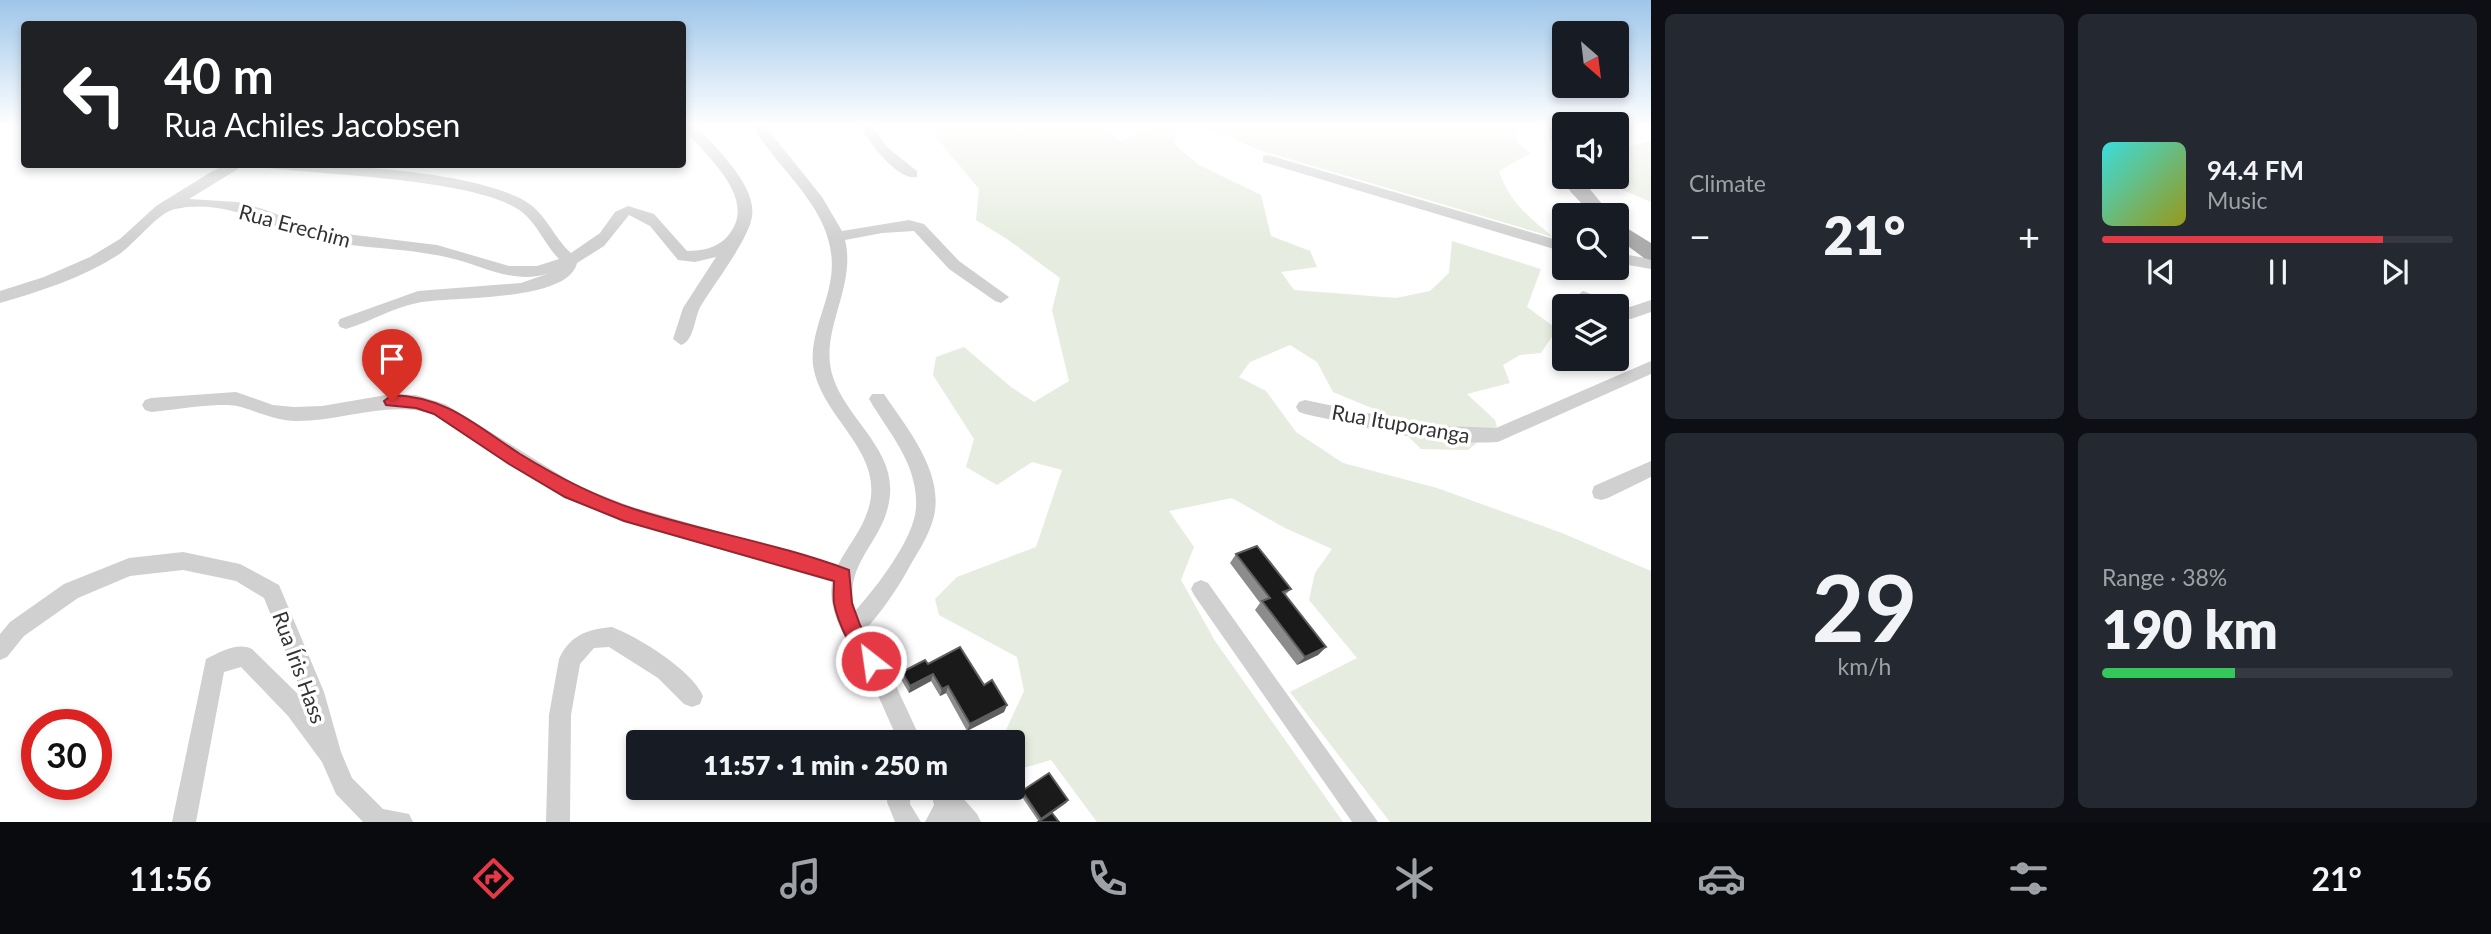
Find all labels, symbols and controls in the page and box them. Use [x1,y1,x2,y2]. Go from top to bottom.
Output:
north arrow [1552,21,1629,98]
map controls [1552,21,1629,371]
text: 40 m [164,46,274,104]
icon: left [49,49,140,140]
text: Rua Achiles Jacobsen [164,105,460,144]
button: sound [1552,112,1629,189]
text: 94.4 FM [2207,154,2304,186]
text: Climate [1689,169,1766,197]
text: Music [2207,186,2267,214]
street label: Rua Erechim [236,198,354,252]
button: search [1552,203,1629,280]
text: 21° [1824,204,1905,266]
text: − [1689,213,1711,259]
text: + [2018,213,2040,259]
icon: previous [2142,253,2180,291]
icon: pause [2259,253,2297,291]
icon: next [2376,253,2414,291]
button: layers [1552,294,1629,371]
pin [362,329,422,401]
icon: arrive [373,340,411,378]
street label: Rua Ituporanga [1330,399,1472,447]
text: 29 [1812,552,1917,661]
text: Range · 38% [2102,563,2227,591]
text: 190 km [2102,598,2278,660]
street label: Rua Íris Hass [268,608,332,726]
position arrow [834,624,908,698]
text: km/h [1838,652,1891,680]
speed limit sign: 30 [21,709,112,800]
text: 11:57 · 1 min · 250 m [703,749,948,781]
icon: directions [469,854,518,903]
icon: music [776,854,825,903]
icon: phone [1083,854,1132,903]
icon: climate [1390,854,1439,903]
icon: car [1697,854,1746,903]
icon: filters [2004,854,2053,903]
text: 11:56 [129,859,211,898]
text: 21° [2311,859,2362,898]

